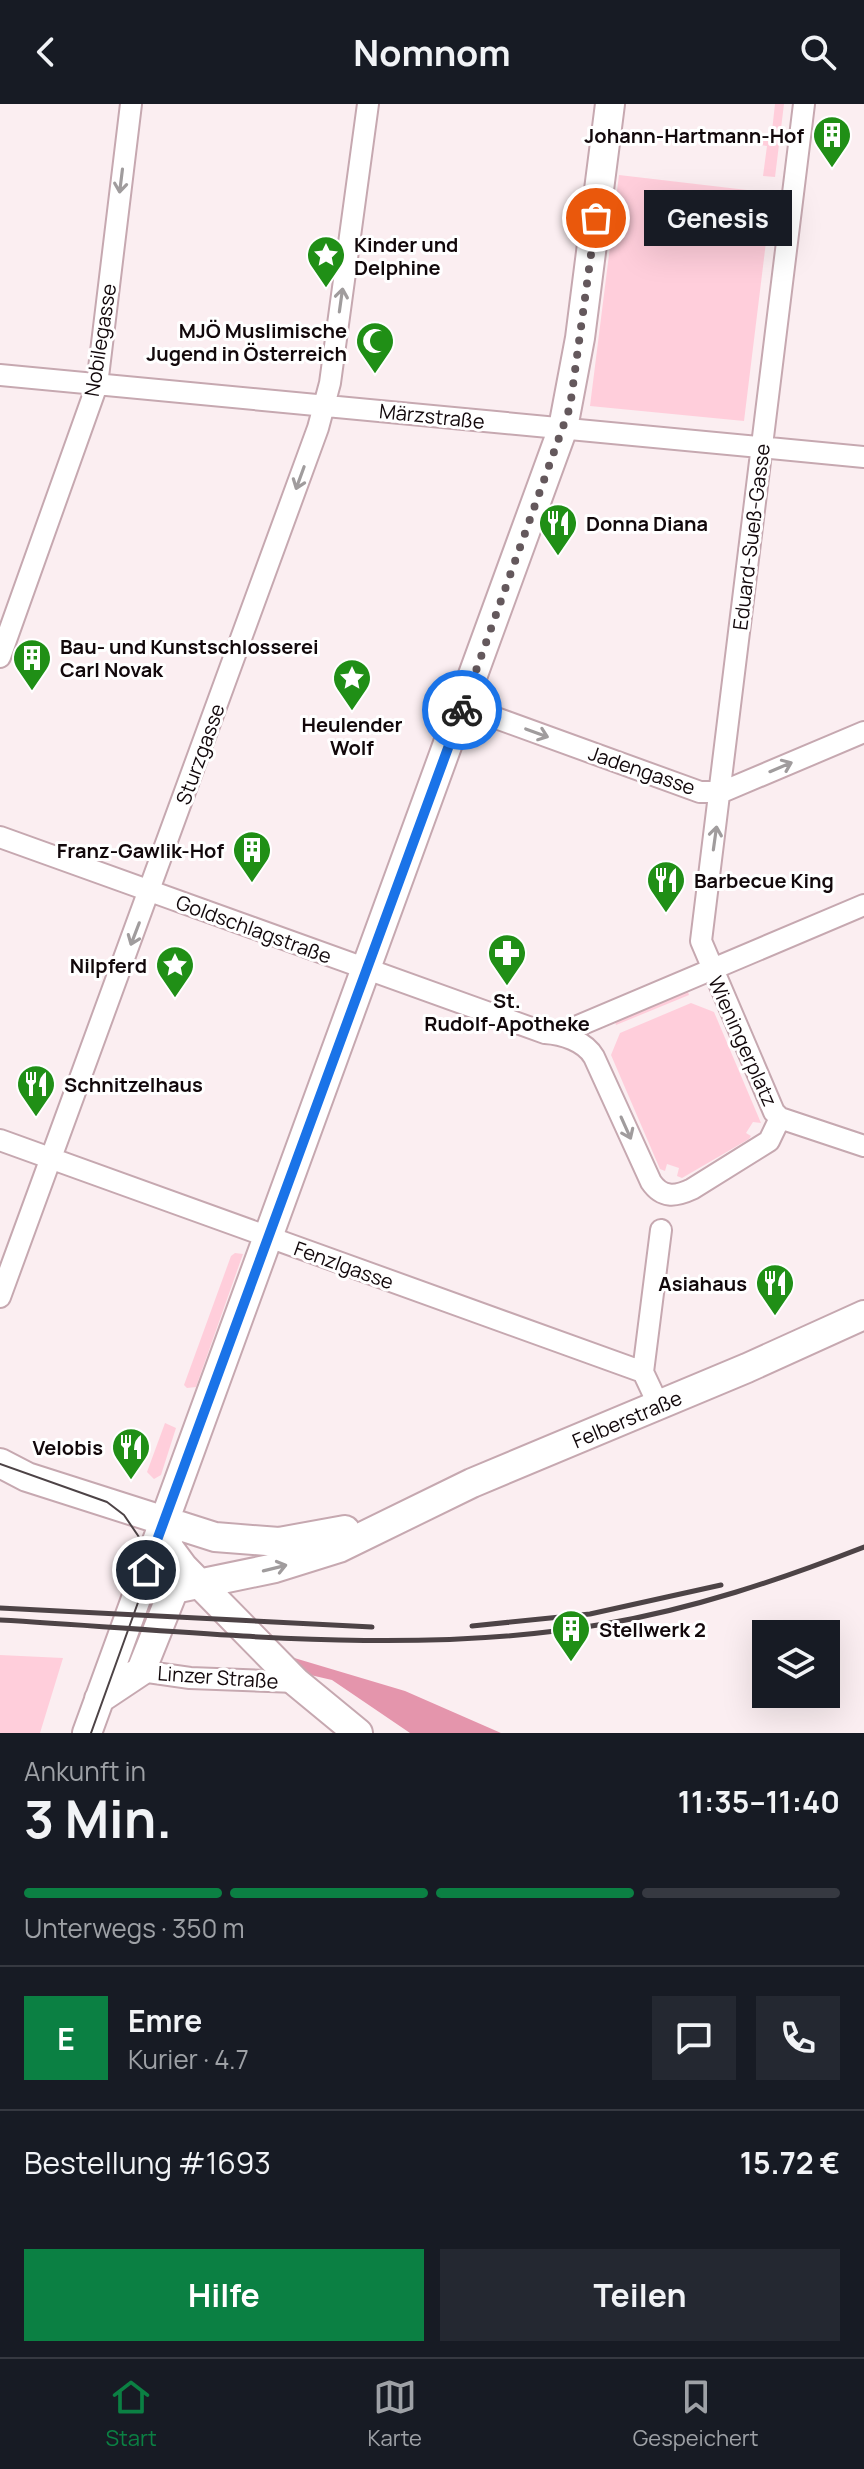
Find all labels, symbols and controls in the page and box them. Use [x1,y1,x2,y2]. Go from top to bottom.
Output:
text: Nomnom [353,28,511,77]
icon: back [24,30,68,74]
icon: search [796,30,840,74]
building icon: Johann-Hartmann-Hof [811,114,853,169]
place label: Johann-Hartmann-Hof [584,122,804,149]
one-way arrow [114,168,129,194]
pin [562,184,630,252]
callout: Genesis [644,190,792,246]
icon: bag [574,196,618,240]
text: Genesis [667,200,769,236]
place label: Kinder und Delphine [354,231,458,281]
place icon: Kinder und Delphine [305,234,347,289]
street label: Nobilegasse [78,282,122,398]
one-way arrow [334,288,349,313]
place label: MJÖ Muslimische Jugend in Österreich [146,317,347,367]
mosque icon: MJÖ Muslimische Jugend in Österreich [354,320,396,375]
street label: Märzstraße [378,397,486,435]
street label: Eduard-Sueß-Gasse [726,442,776,632]
one-way arrow [291,466,306,491]
restaurant icon: Donna Diana [537,502,579,557]
place label: Donna Diana [586,510,708,537]
place label: Bau- und Kunstschlosserei Carl Novak [60,633,319,683]
building icon: Bau- und Kunstschlosserei Carl Novak [11,637,53,692]
place icon: Heulender Wolf [331,657,373,712]
courier [422,670,502,750]
icon: bike [440,688,484,732]
street label: Sturzgasse [169,700,231,808]
place label: Heulender Wolf [301,711,403,761]
one-way arrow [524,727,549,741]
street label: Jadengasse [585,739,699,801]
one-way arrow [768,758,793,773]
one-way arrow [708,825,723,851]
building icon: Franz-Gawlik-Hof [231,829,273,884]
place label: Franz-Gawlik-Hof [57,837,224,864]
restaurant icon: Barbecue King [645,859,687,914]
place label: Barbecue King [694,867,834,894]
street label: Goldschlagstraße [173,888,335,970]
one-way arrow [127,921,141,946]
pharmacy icon: St. Rudolf-Apotheke [486,932,528,987]
place icon: Nilpferd [154,944,196,999]
place label: Nilpferd [70,952,147,979]
street label: Wieningerplatz [702,972,784,1110]
place label: St. Rudolf-Apotheke [424,987,590,1037]
restaurant icon: Schnitzelhaus [15,1063,57,1118]
place label: Schnitzelhaus [64,1071,203,1098]
one-way arrow [620,1115,635,1139]
street label: Fenzlgasse [291,1235,397,1295]
restaurant icon: Asiahaus [754,1262,796,1317]
place label: Asiahaus [658,1270,747,1297]
street label: Felberstraße [568,1384,686,1454]
restaurant icon: Velobis [110,1426,152,1481]
place label: Velobis [33,1434,103,1461]
pin [112,1536,180,1604]
icon: home [124,1548,168,1592]
one-way arrow [261,1559,287,1574]
building icon: Stellwerk 2 [550,1608,592,1663]
place label: Stellwerk 2 [599,1616,706,1643]
map controls [752,1620,840,1708]
button: layers [752,1620,840,1708]
street label: Linzer Straße [157,1659,279,1695]
text: Ankunft in [24,1753,146,1789]
text: 11:35–11:40 [678,1781,840,1822]
text: 3 Min. [24,1783,172,1854]
text: Unterwegs · 350 m [24,1910,245,1946]
button: chat [652,1996,736,2080]
button: phone [756,1996,840,2080]
text: Emre [128,2000,202,2041]
text: E [57,2018,75,2059]
text: Kurier · 4.7 [128,2041,249,2077]
text: Bestellung #1693 [24,2142,271,2183]
text: 15.72 € [740,2142,840,2183]
button: Hilfe [24,2249,424,2341]
button: Teilen [440,2249,840,2341]
tab: Start [105,2375,157,2453]
tab: Karte [368,2375,422,2453]
tab: Gespeichert [633,2375,759,2453]

